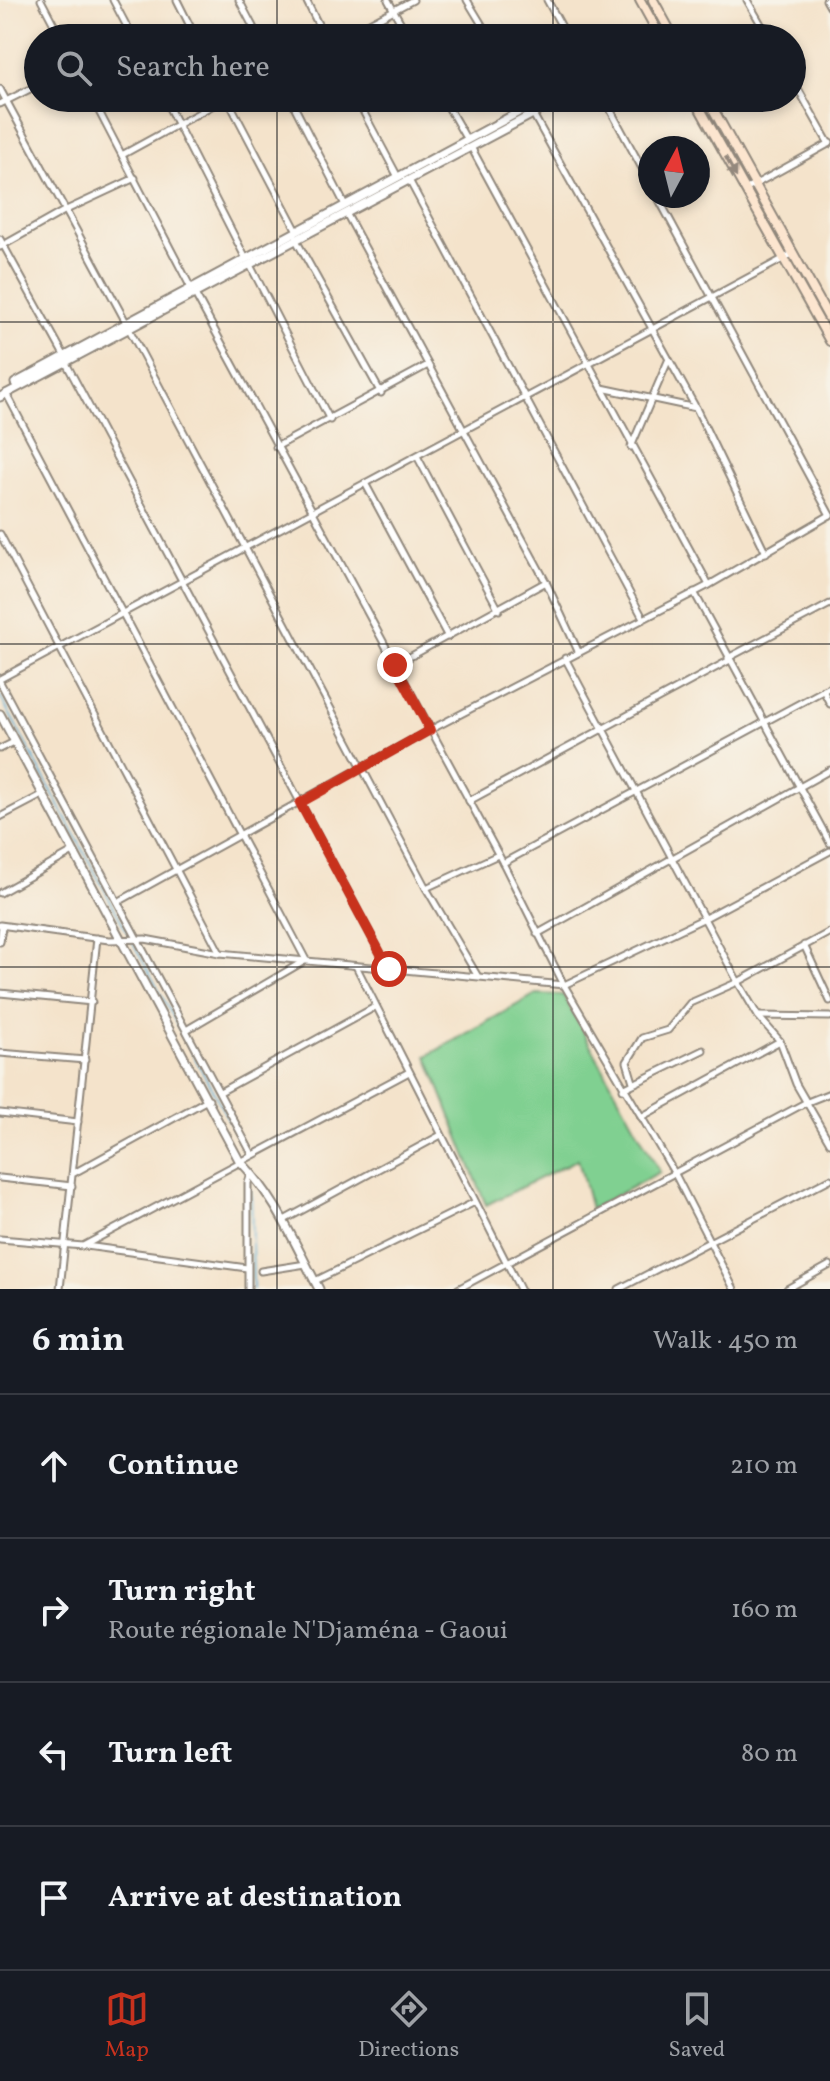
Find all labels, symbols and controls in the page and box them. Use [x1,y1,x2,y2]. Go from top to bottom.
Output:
search box [24,24,806,112]
icon: search [52,46,96,90]
text: Search here [116,47,270,89]
north arrow [638,136,710,208]
one-way arrow [724,155,738,178]
route end [377,647,413,683]
route start [371,951,407,987]
text: 6 min [32,1318,125,1365]
text: Walk · 450 m [653,1323,798,1359]
icon: ahead [32,1444,76,1488]
text: Continue [108,1445,239,1487]
text: 210 m [730,1448,798,1484]
text: Turn right [108,1571,256,1613]
icon: right [32,1588,76,1632]
text: 160 m [731,1592,798,1628]
text: Route régionale N'Djaména - Gaoui [108,1613,508,1649]
icon: left [32,1732,76,1776]
text: Turn left [108,1733,232,1775]
text: 80 m [741,1736,798,1772]
icon: arrive [32,1876,76,1920]
text: Arrive at destination [108,1877,402,1919]
tab: Map [105,1987,149,2066]
tab: Directions [358,1987,459,2066]
tab: Saved [669,1987,725,2066]

